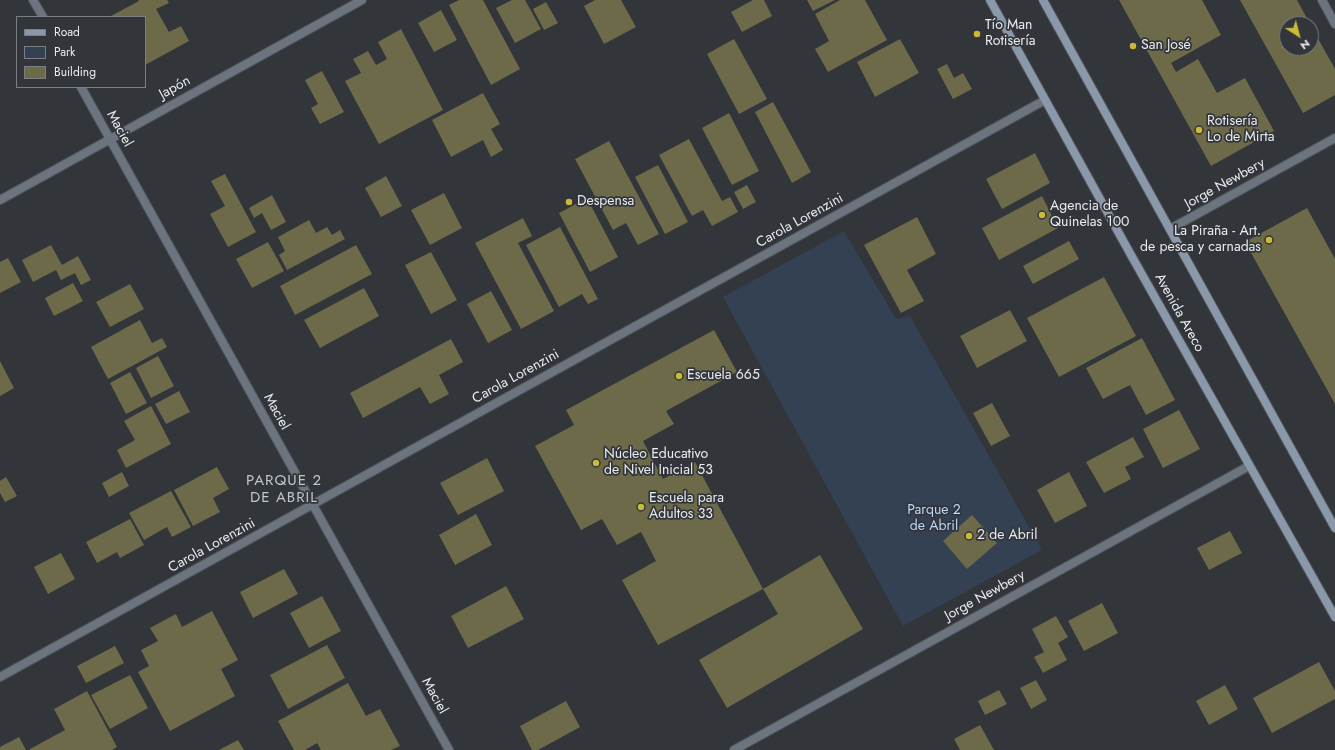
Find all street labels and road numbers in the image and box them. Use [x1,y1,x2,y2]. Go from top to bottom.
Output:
street label: Japón [156,73,194,103]
street label: Maciel [102,108,136,150]
street label: Jorge Newbery [1182,155,1268,213]
street label: Carola Lorenzini [754,190,846,252]
street label: Avenida Areco [1151,271,1207,355]
street label: Carola Lorenzini [470,346,562,408]
street label: Maciel [259,391,293,433]
street label: Carola Lorenzini [166,515,258,577]
street label: Jorge Newbery [942,567,1028,625]
street label: Maciel [417,675,451,717]

